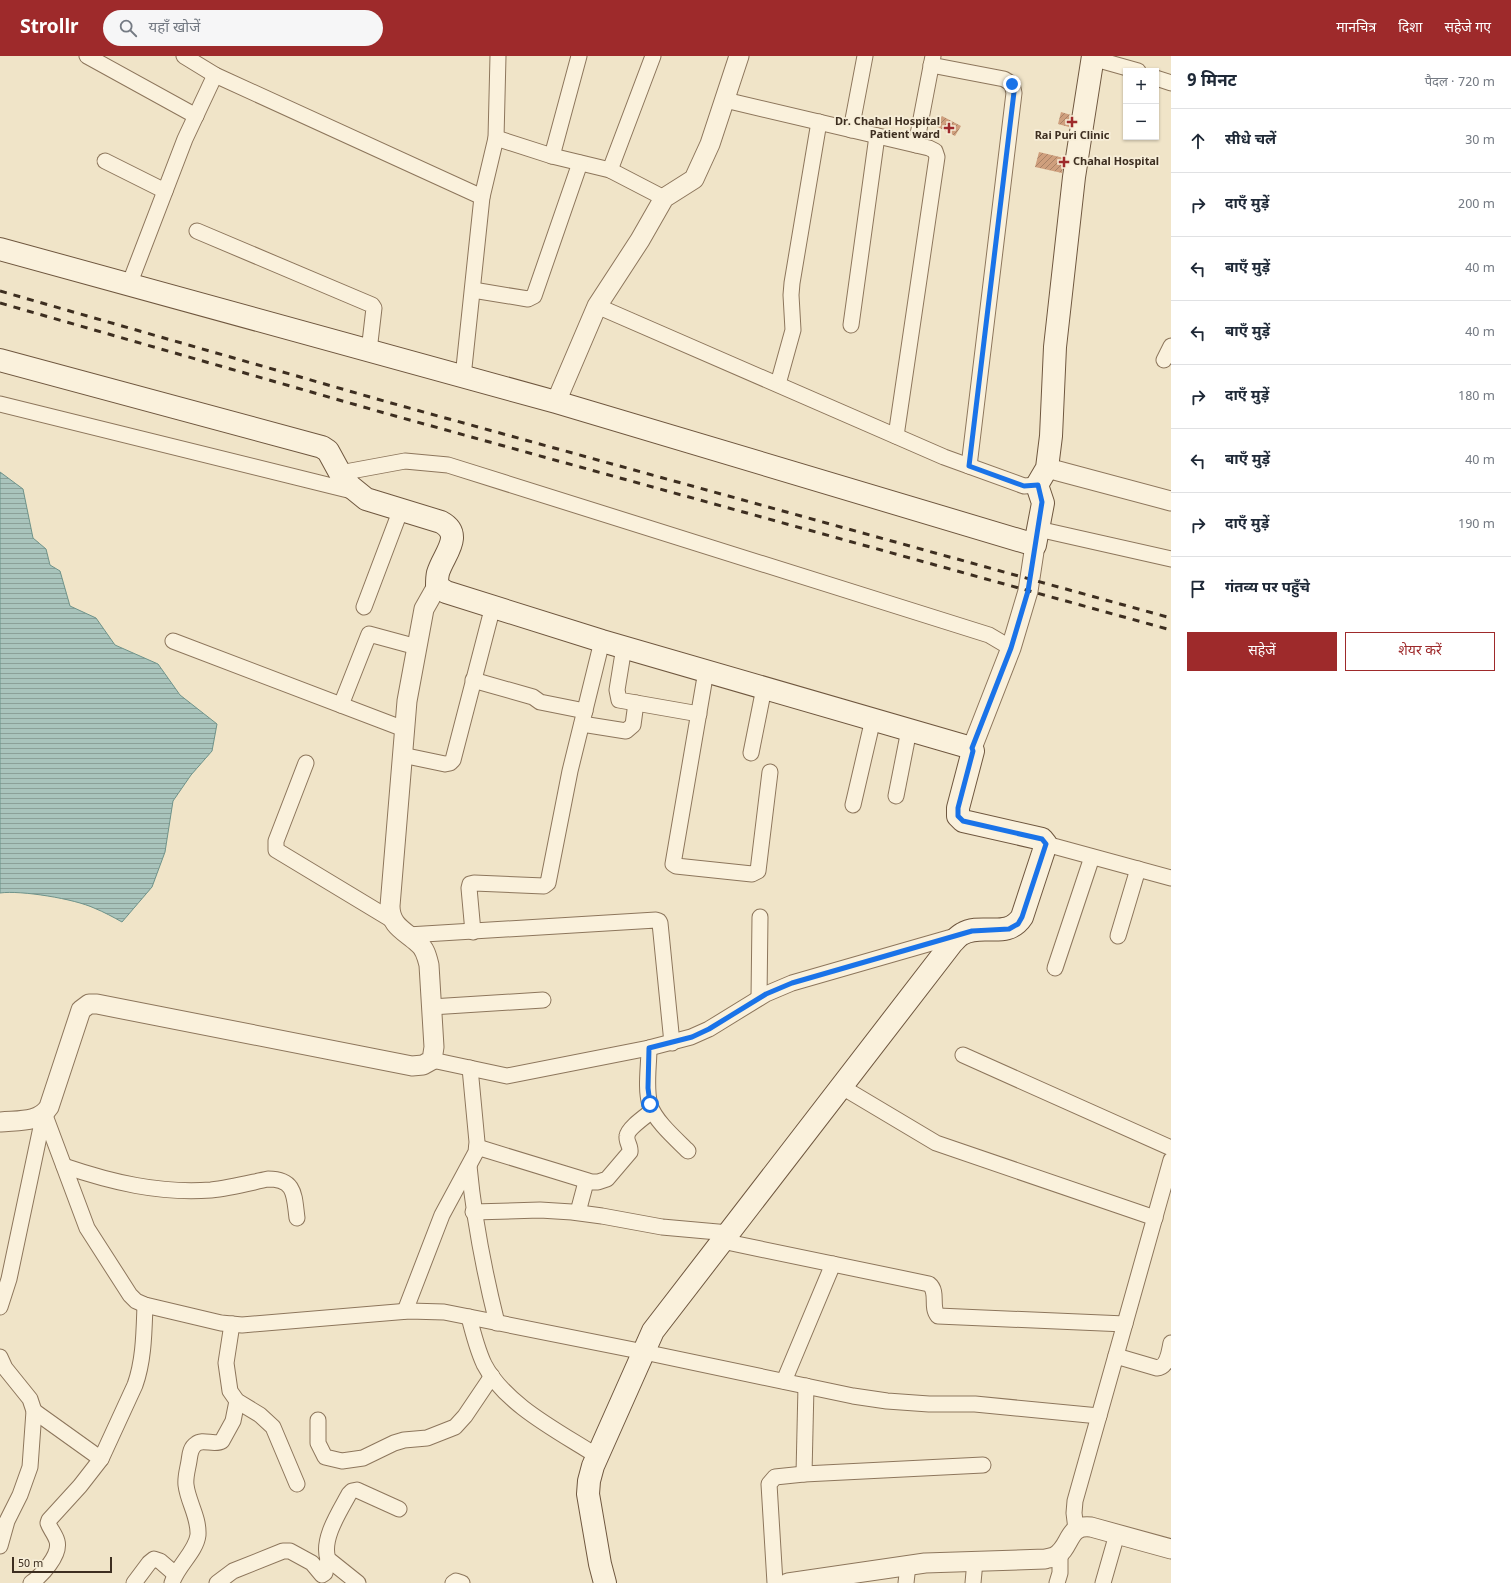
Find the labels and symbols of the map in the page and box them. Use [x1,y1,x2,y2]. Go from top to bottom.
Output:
route end [1003,75,1021,93]
place label: Dr. Chahal Hospital Patient ward [835,115,940,142]
marker: Rai Puri Clinic [1066,116,1078,128]
marker: Dr. Chahal Hospital Patient ward [943,122,955,134]
place label: Rai Puri Clinic [1035,129,1110,143]
place label: Chahal Hospital [1073,155,1159,169]
marker: Chahal Hospital [1058,156,1070,168]
route start [641,1095,659,1113]
scale bar [12,1555,112,1574]

